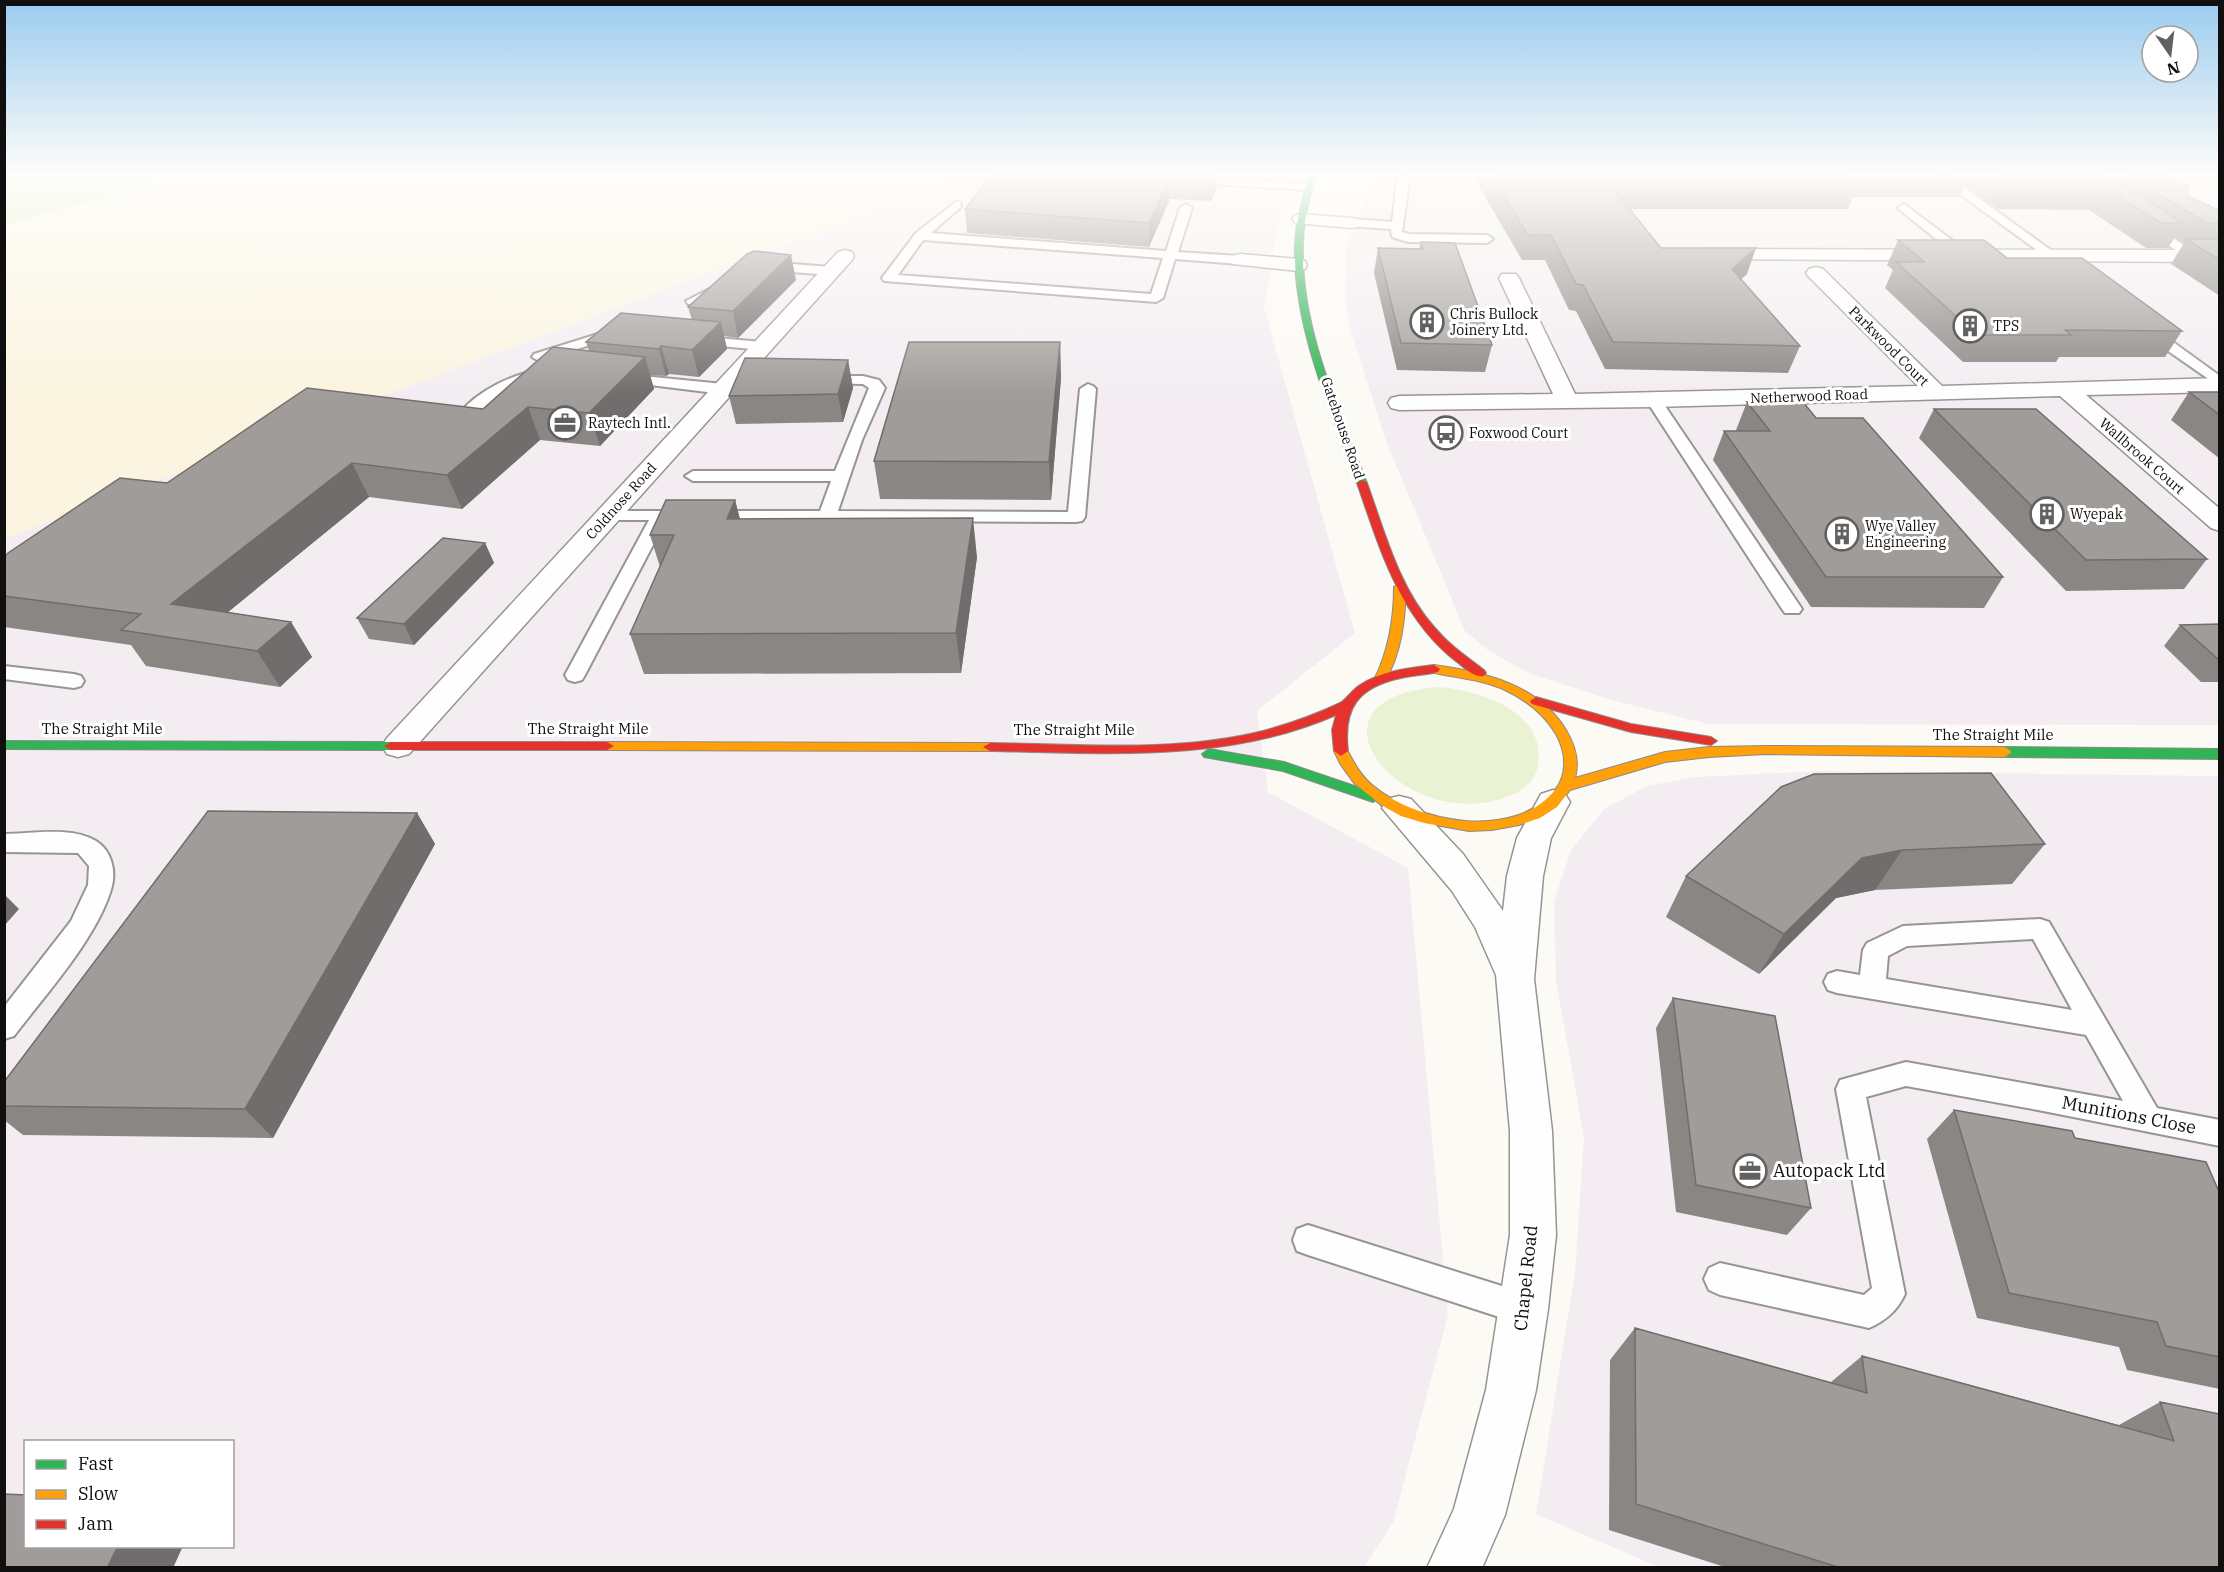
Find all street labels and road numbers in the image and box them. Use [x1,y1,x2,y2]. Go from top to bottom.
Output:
street label: Parkwood Court [1845,302,1933,390]
street label: Gatehouse Road [1317,375,1369,482]
street label: Netherwood Road [1750,385,1869,407]
street label: Wallbrook Court [2096,414,2189,498]
street label: Coldnose Road [582,458,661,543]
street label: The Straight Mile [42,719,162,738]
street label: The Straight Mile [528,719,648,738]
street label: The Straight Mile [1014,720,1134,739]
street label: The Straight Mile [1933,725,2053,744]
street label: Munitions Close [2060,1090,2198,1139]
street label: Chapel Road [1509,1224,1542,1332]

